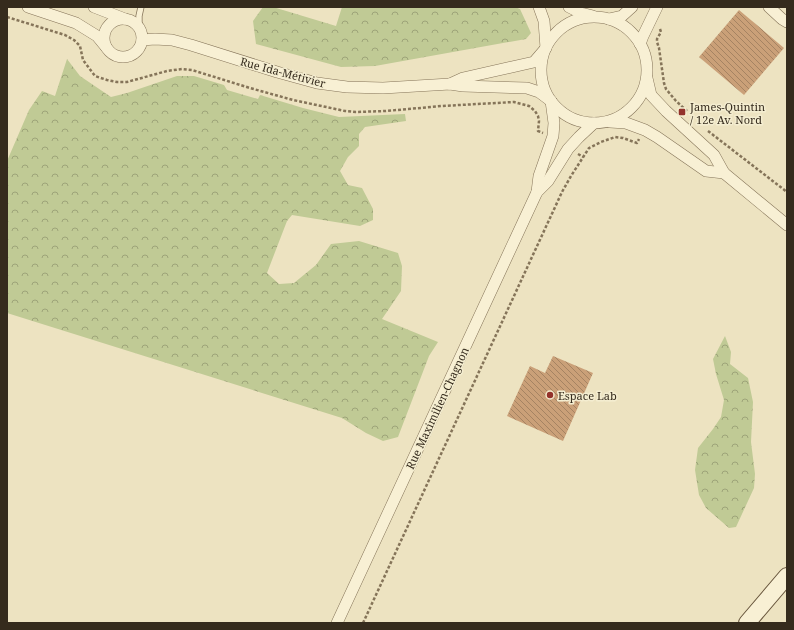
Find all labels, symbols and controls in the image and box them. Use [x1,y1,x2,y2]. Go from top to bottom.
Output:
street label: Rue Ida-Métivier [239,53,328,91]
place label: James-Quintin / 12e Av. Nord [689,99,765,127]
marker: James-Quintin / 12e Av. Nord [677,107,687,117]
street label: Rue Maximilien-Chagnon [402,345,472,471]
place label: Espace Lab [558,388,617,403]
marker: Espace Lab [545,390,555,400]

